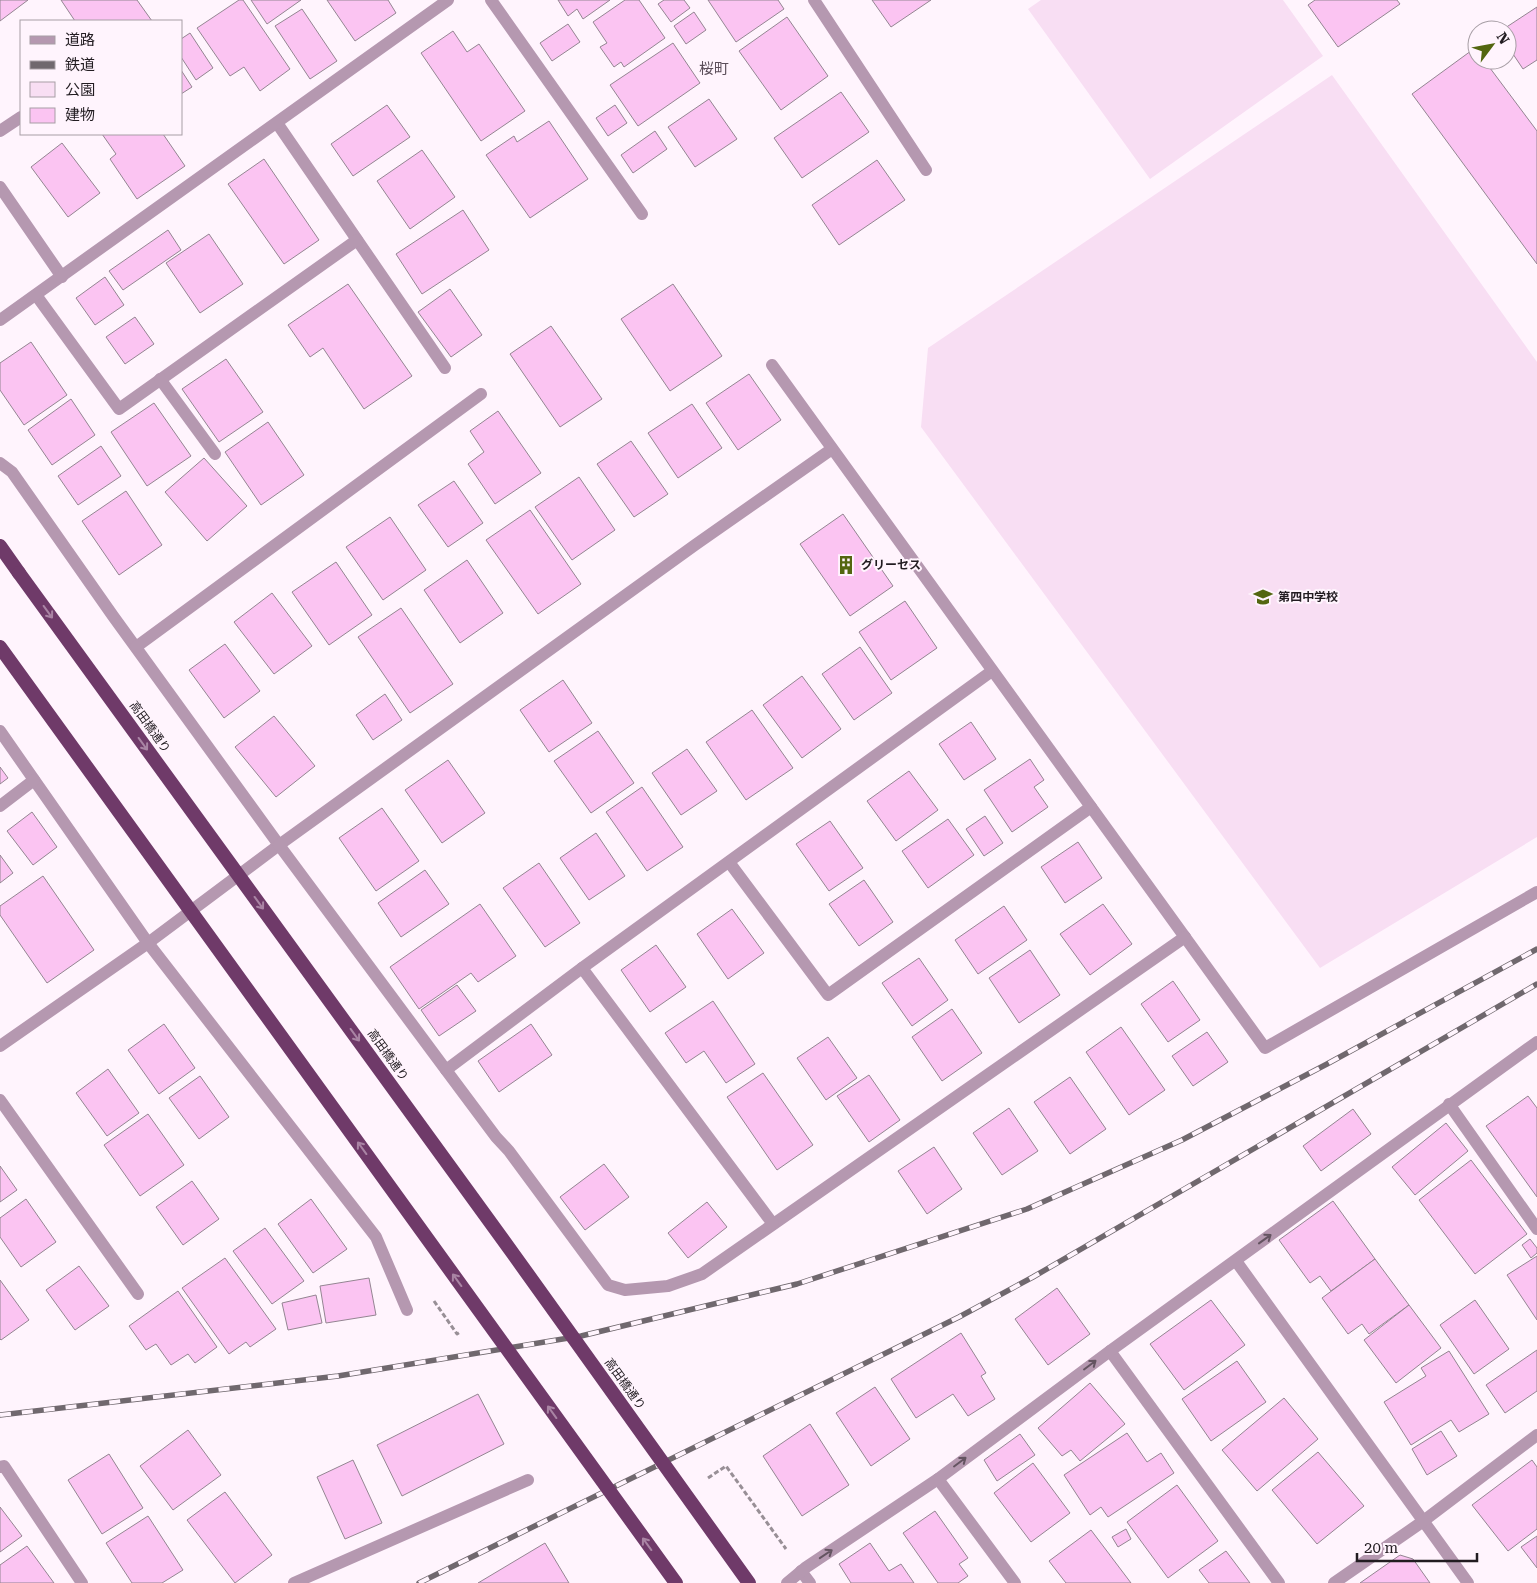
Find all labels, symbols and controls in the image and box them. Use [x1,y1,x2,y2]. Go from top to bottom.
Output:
legend [20,20,182,135]
north arrow [1467,20,1517,70]
text: N [1493,29,1513,47]
text: 道路 [65,31,95,49]
text: 鉄道 [65,56,95,74]
district label: 桜町 [699,60,729,78]
text: 公園 [65,81,95,99]
text: 建物 [65,106,95,124]
building icon: グリーセス [835,554,857,576]
place label: グリーセス [861,558,921,572]
school or university icon: 第四中学校 [1252,586,1274,608]
place label: 第四中学校 [1278,590,1338,604]
one-way arrow [43,605,53,619]
street label: 高田橋通り [127,699,173,755]
one-way arrow [138,737,148,751]
one-way arrow [254,896,264,910]
street label: 高田橋通り [365,1027,411,1083]
one-way arrow [350,1028,360,1042]
one-way arrow [357,1142,367,1156]
one-way arrow [1258,1234,1272,1244]
one-way arrow [452,1273,462,1287]
street label: 高田橋通り [602,1356,648,1412]
one-way arrow [1083,1360,1097,1370]
one-way arrow [547,1405,557,1419]
one-way arrow [953,1457,966,1468]
scale bar [1357,1530,1477,1562]
one-way arrow [642,1537,652,1551]
text: 20 m [1364,1539,1399,1557]
one-way arrow [819,1549,833,1559]

